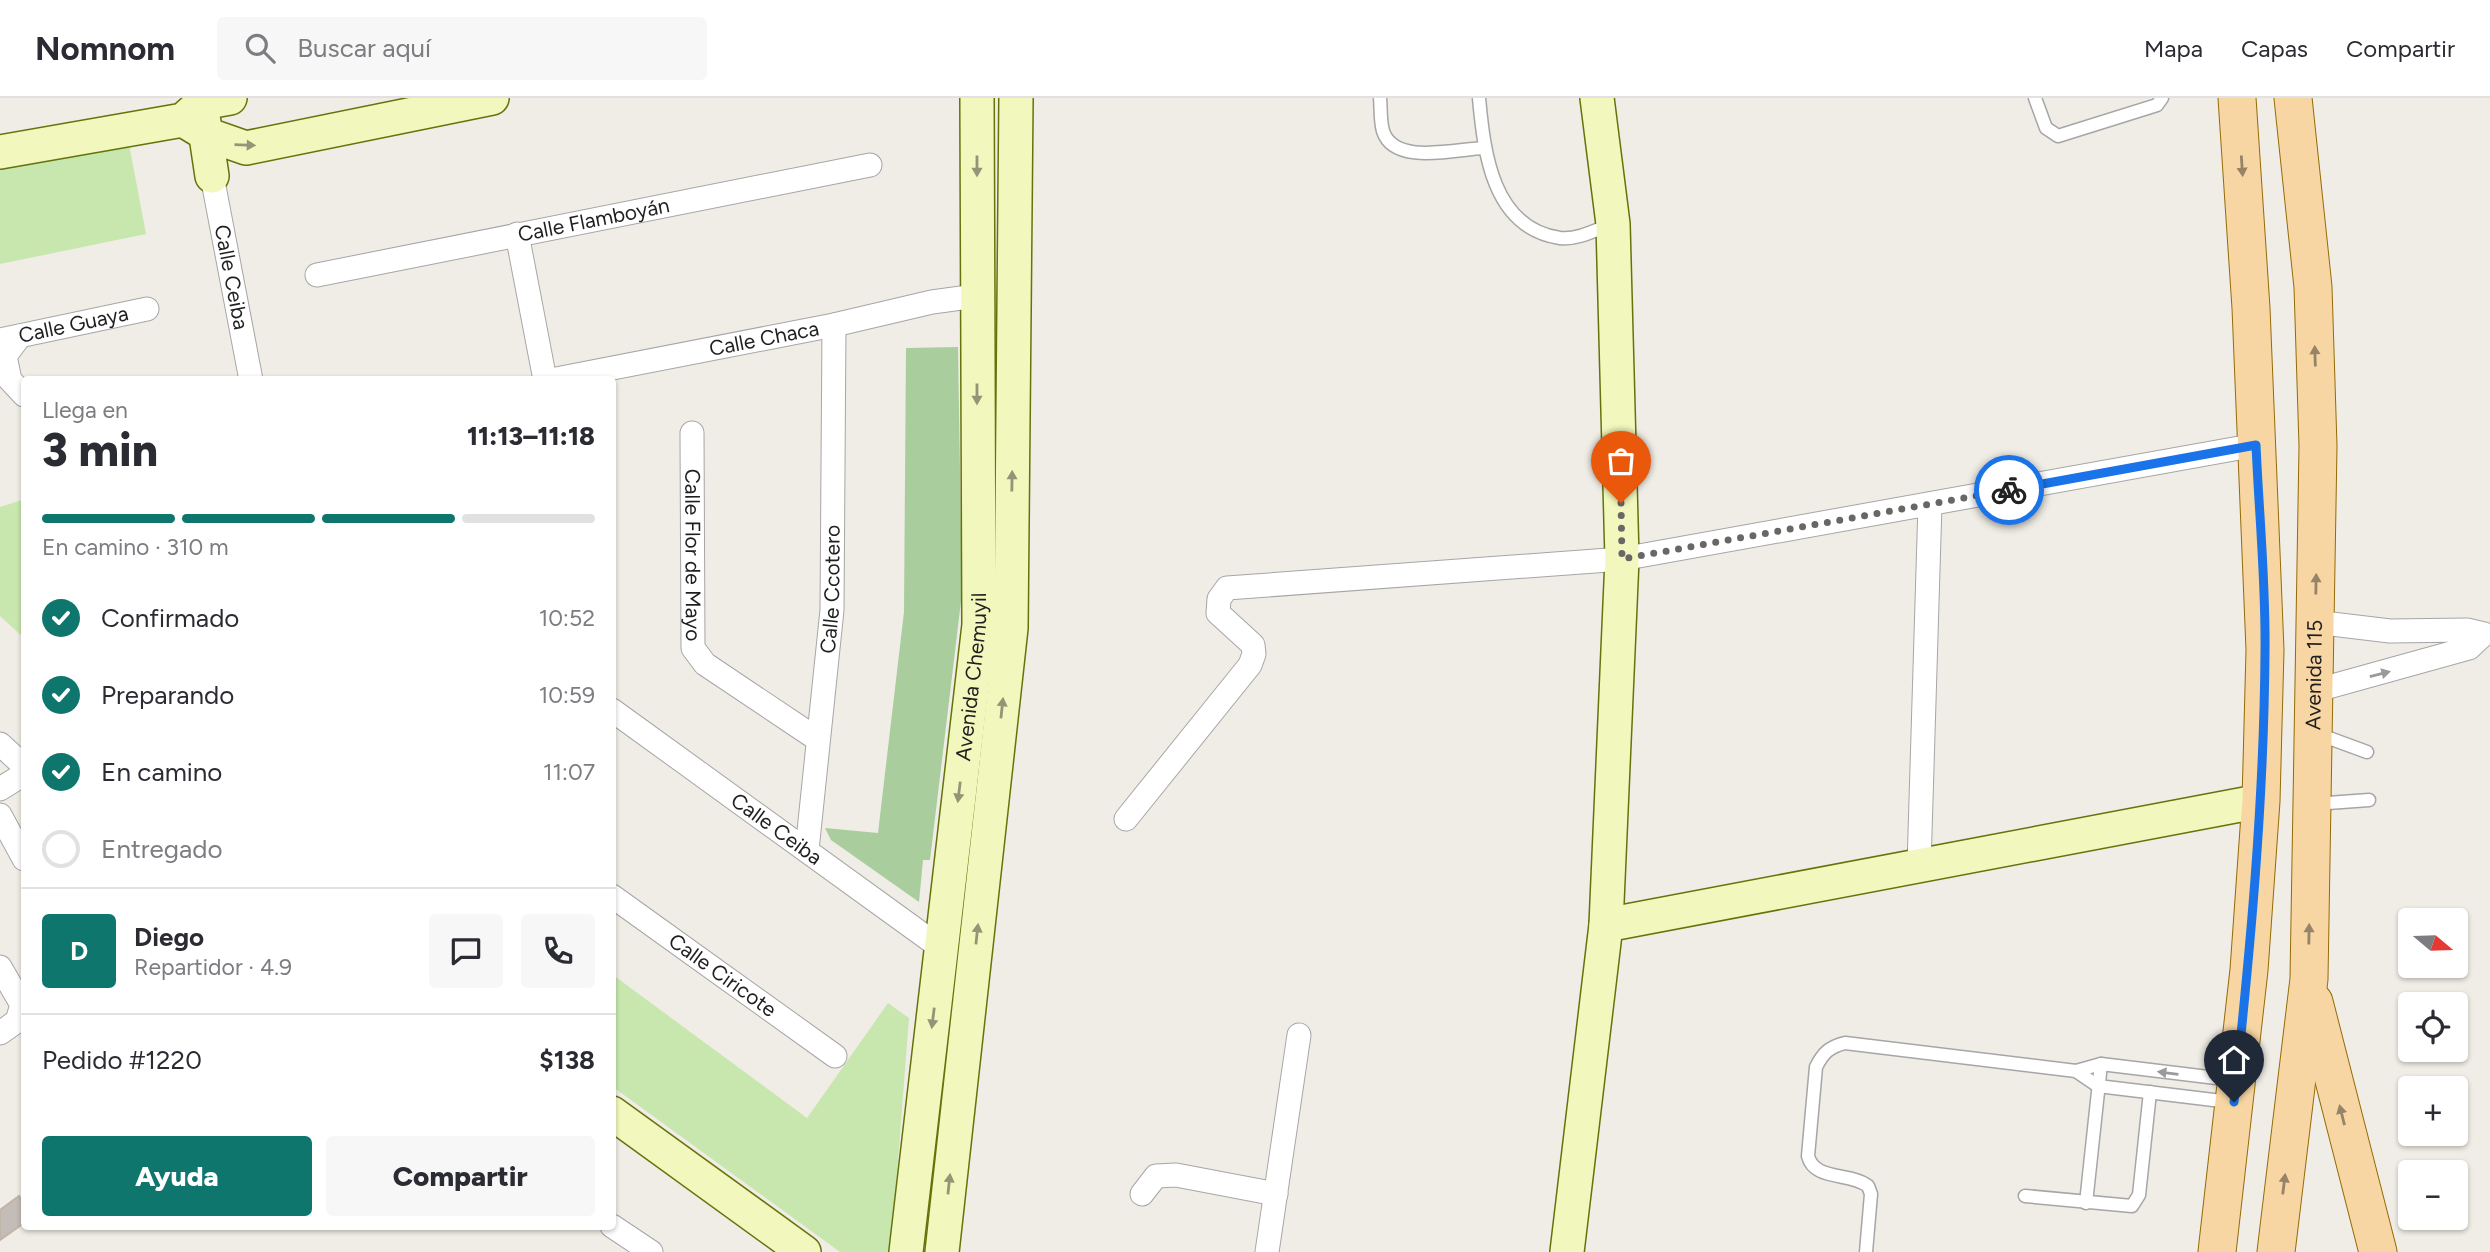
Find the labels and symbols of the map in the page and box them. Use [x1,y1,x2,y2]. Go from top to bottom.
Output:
one-way arrow [234,139,256,151]
one-way arrow [971,155,982,177]
one-way arrow [2237,155,2248,177]
street label: Calle Flamboyán [516,192,671,247]
street label: Calle Ceiba [210,223,254,332]
street label: Calle Guaya [16,300,130,348]
street label: Calle Chaca [707,315,821,361]
one-way arrow [2310,345,2321,367]
one-way arrow [971,383,983,405]
pin [1591,431,1651,503]
courier [1974,455,2044,525]
street label: Calle Flor de Mayo [680,469,706,641]
one-way arrow [1006,469,1018,491]
street label: Calle Ccotero [815,525,845,655]
one-way arrow [2310,573,2322,595]
street label: Avenida Chemuyil [950,592,991,762]
street label: Avenida 115 [2300,620,2327,730]
one-way arrow [2369,668,2391,679]
one-way arrow [997,696,1008,718]
one-way arrow [954,781,965,803]
street label: Calle Ceiba [726,787,827,870]
north arrow [2398,908,2468,978]
one-way arrow [2304,922,2315,944]
one-way arrow [972,923,983,945]
street label: Calle Ciricote [664,928,782,1022]
one-way arrow [928,1007,939,1029]
pin [2204,1030,2264,1102]
one-way arrow [2157,1067,2179,1078]
one-way arrow [2336,1104,2347,1126]
one-way arrow [944,1173,955,1195]
one-way arrow [2279,1173,2290,1195]

